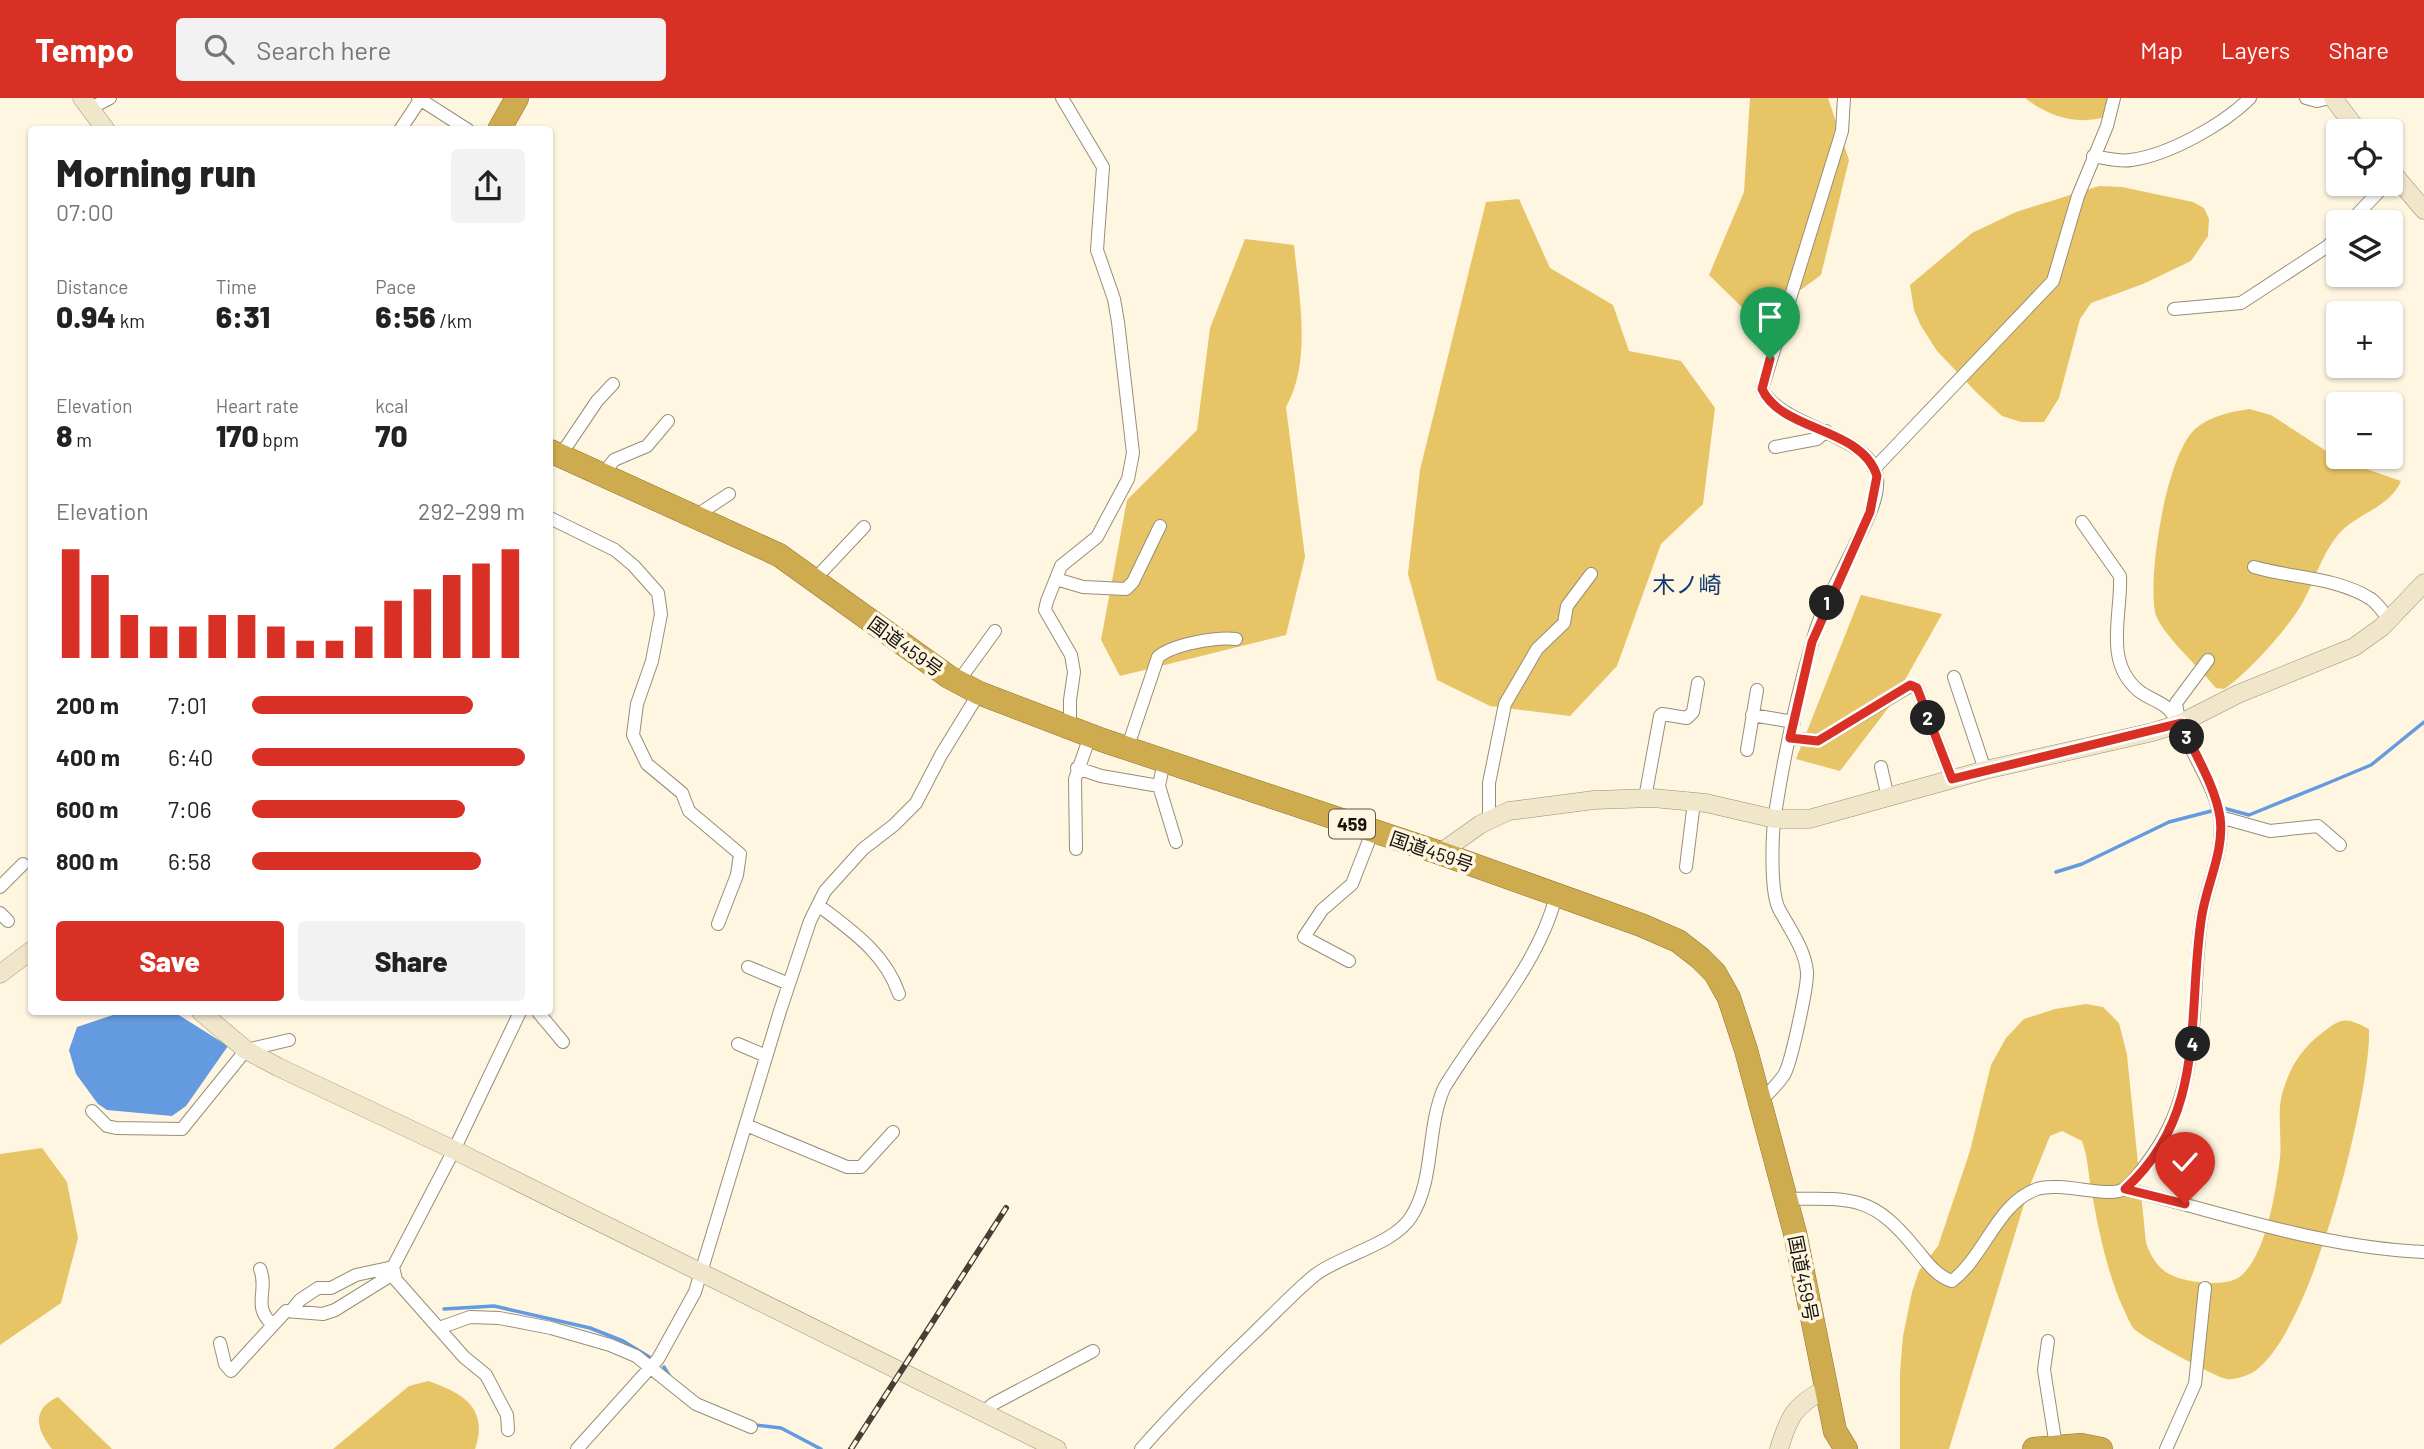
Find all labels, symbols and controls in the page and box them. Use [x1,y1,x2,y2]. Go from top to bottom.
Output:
search box [176,18,666,81]
text: Tempo [35,29,134,69]
icon: search [200,30,238,68]
text: Search here [256,34,391,65]
text: Map [2140,35,2183,64]
text: Layers [2221,35,2290,64]
text: Share [2328,35,2389,64]
map controls [2326,119,2403,469]
button: locate [2326,119,2403,196]
text: Morning run [56,149,256,195]
button: share [451,149,525,223]
text: 07:00 [56,198,114,226]
button: layers [2326,210,2403,287]
text: Distance [56,275,128,298]
text: Time [216,275,257,298]
text: Pace [375,275,416,298]
pin [1740,287,1800,359]
text: 0.94 [56,298,116,334]
text: 6:31 [216,298,270,334]
text: 6:56 [375,298,436,334]
icon: arrive [1751,298,1789,336]
button: + [2326,301,2403,378]
text: km [116,309,145,332]
text: /km [436,309,472,332]
button: − [2326,392,2403,469]
text: Elevation [56,394,133,417]
text: Heart rate [216,394,299,417]
text: kcal [375,394,408,417]
text: 8 [56,417,72,453]
text: 170 [216,417,259,453]
text: 70 [375,417,408,453]
text: m [72,428,92,451]
text: bpm [259,428,299,451]
text: Elevation [56,497,149,525]
text: 292–299 m [418,497,525,525]
district label: 木ノ崎 [1653,570,1722,598]
pin: 1 [1810,586,1844,620]
text: 1 [1823,591,1830,614]
street label: 国道459号 [864,611,948,681]
text: 200 m [56,691,119,719]
text: 7:01 [168,691,207,719]
pin: 2 [1910,700,1946,736]
text: 2 [1922,706,1933,729]
pin: 3 [2170,720,2204,754]
text: 3 [2181,725,2192,748]
text: 400 m [56,743,120,771]
text: 6:40 [168,743,213,771]
text: 600 m [56,795,118,823]
text: 7:06 [168,795,212,823]
road number: 459 [1329,810,1375,838]
street label: 国道459号 [1387,826,1477,876]
text: 800 m [56,847,118,875]
text: 6:58 [168,847,211,875]
button: Save [56,921,284,1001]
button: Share [298,921,525,1001]
pin: 4 [2176,1026,2210,1062]
text: 4 [2187,1032,2198,1055]
pin [2155,1132,2215,1204]
icon: check [2166,1143,2204,1181]
street label: 国道459号 [1784,1233,1824,1323]

